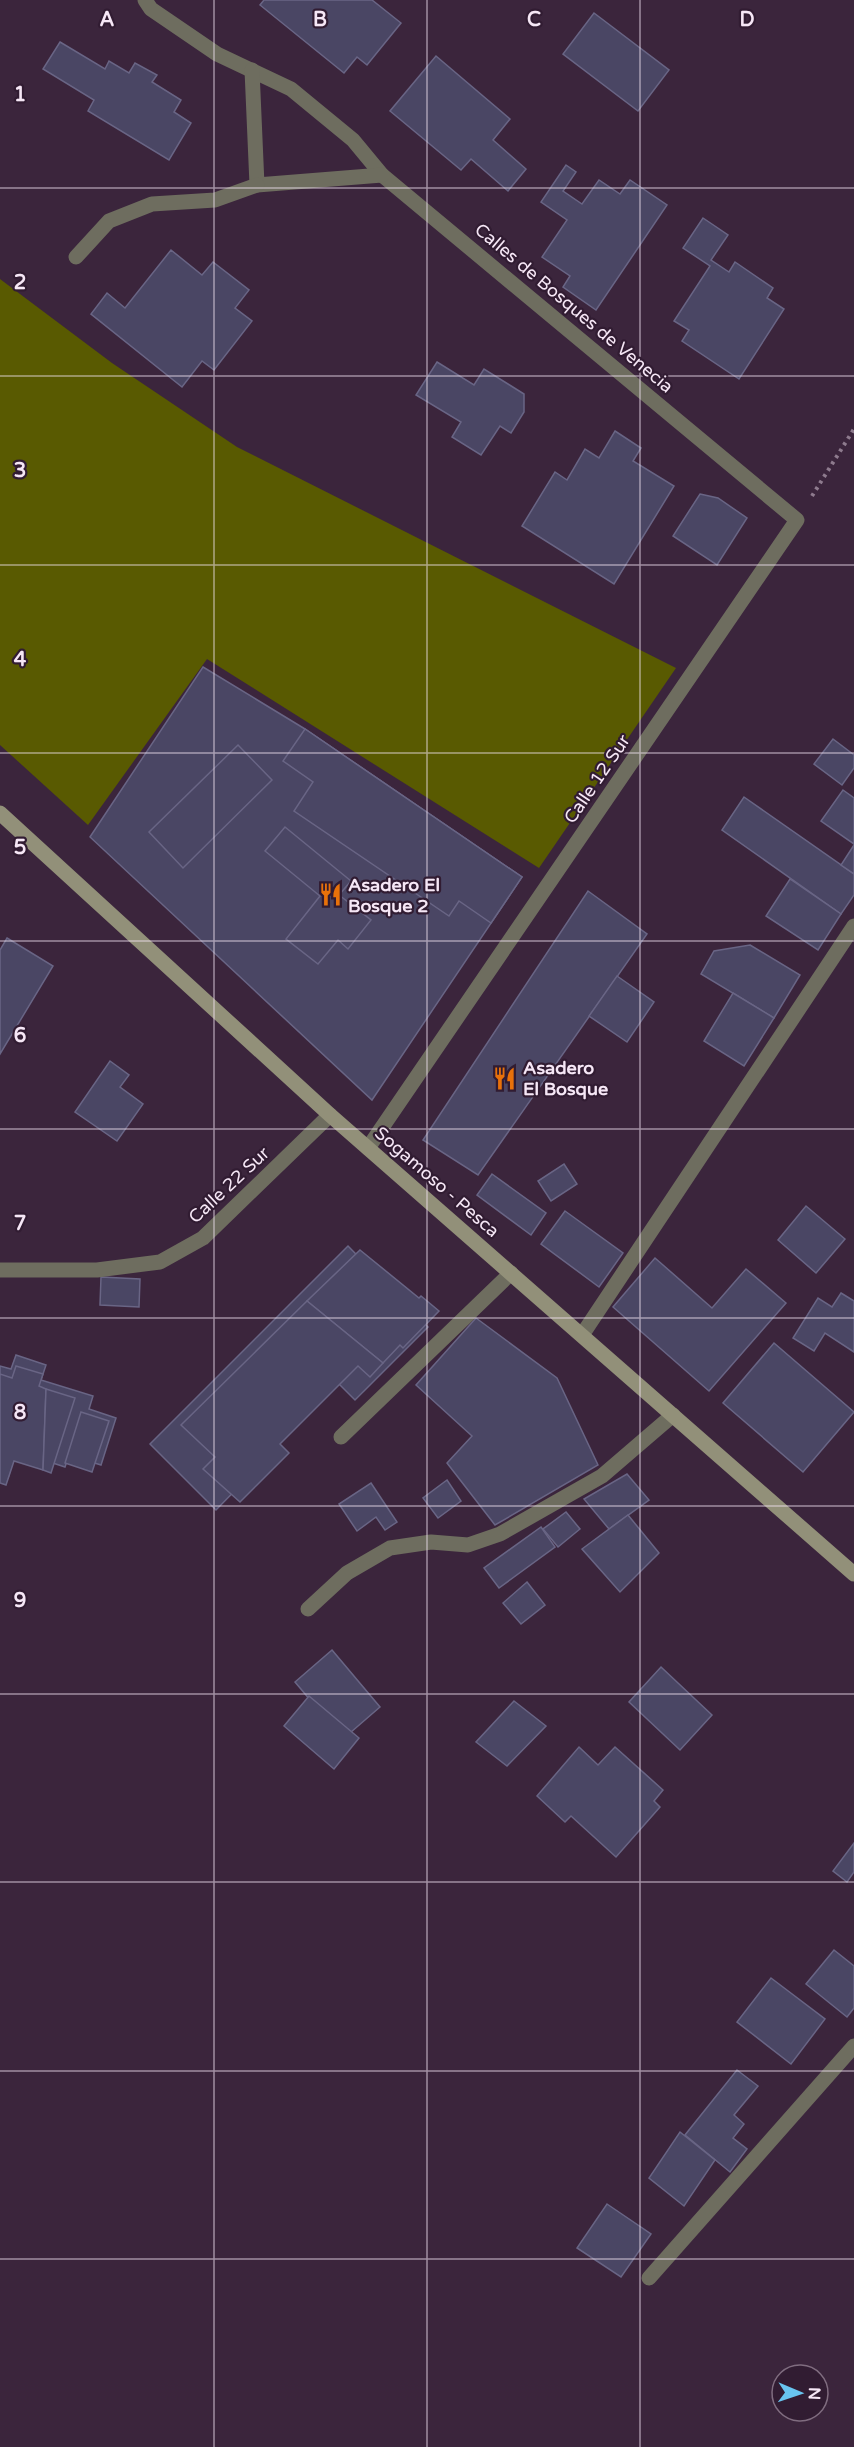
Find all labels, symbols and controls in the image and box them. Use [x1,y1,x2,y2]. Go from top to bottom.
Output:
text: A [100,8,115,32]
text: B [313,8,327,32]
text: C [527,8,541,32]
text: D [739,8,755,32]
text: 1 [14,83,26,107]
street label: Calles de Bosques de Venecia [470,218,678,398]
text: 2 [14,271,26,295]
text: 3 [14,459,26,483]
text: 4 [14,648,27,672]
street label: Calle 12 Sur [559,730,635,828]
text: 5 [14,836,26,860]
place label: Asadero El Bosque 2 [348,874,440,917]
restaurant icon: Asadero El Bosque 2 [317,882,343,908]
text: 6 [14,1024,26,1048]
place label: Asadero El Bosque [523,1057,608,1100]
restaurant icon: Asadero El Bosque [492,1065,518,1091]
street label: Sogamoso - Pesca [370,1122,504,1242]
street label: Calle 22 Sur [184,1142,274,1228]
text: 7 [14,1212,26,1236]
text: 8 [14,1401,26,1425]
text: 9 [14,1589,26,1613]
north arrow [770,2363,830,2423]
text: N [804,2387,824,2400]

